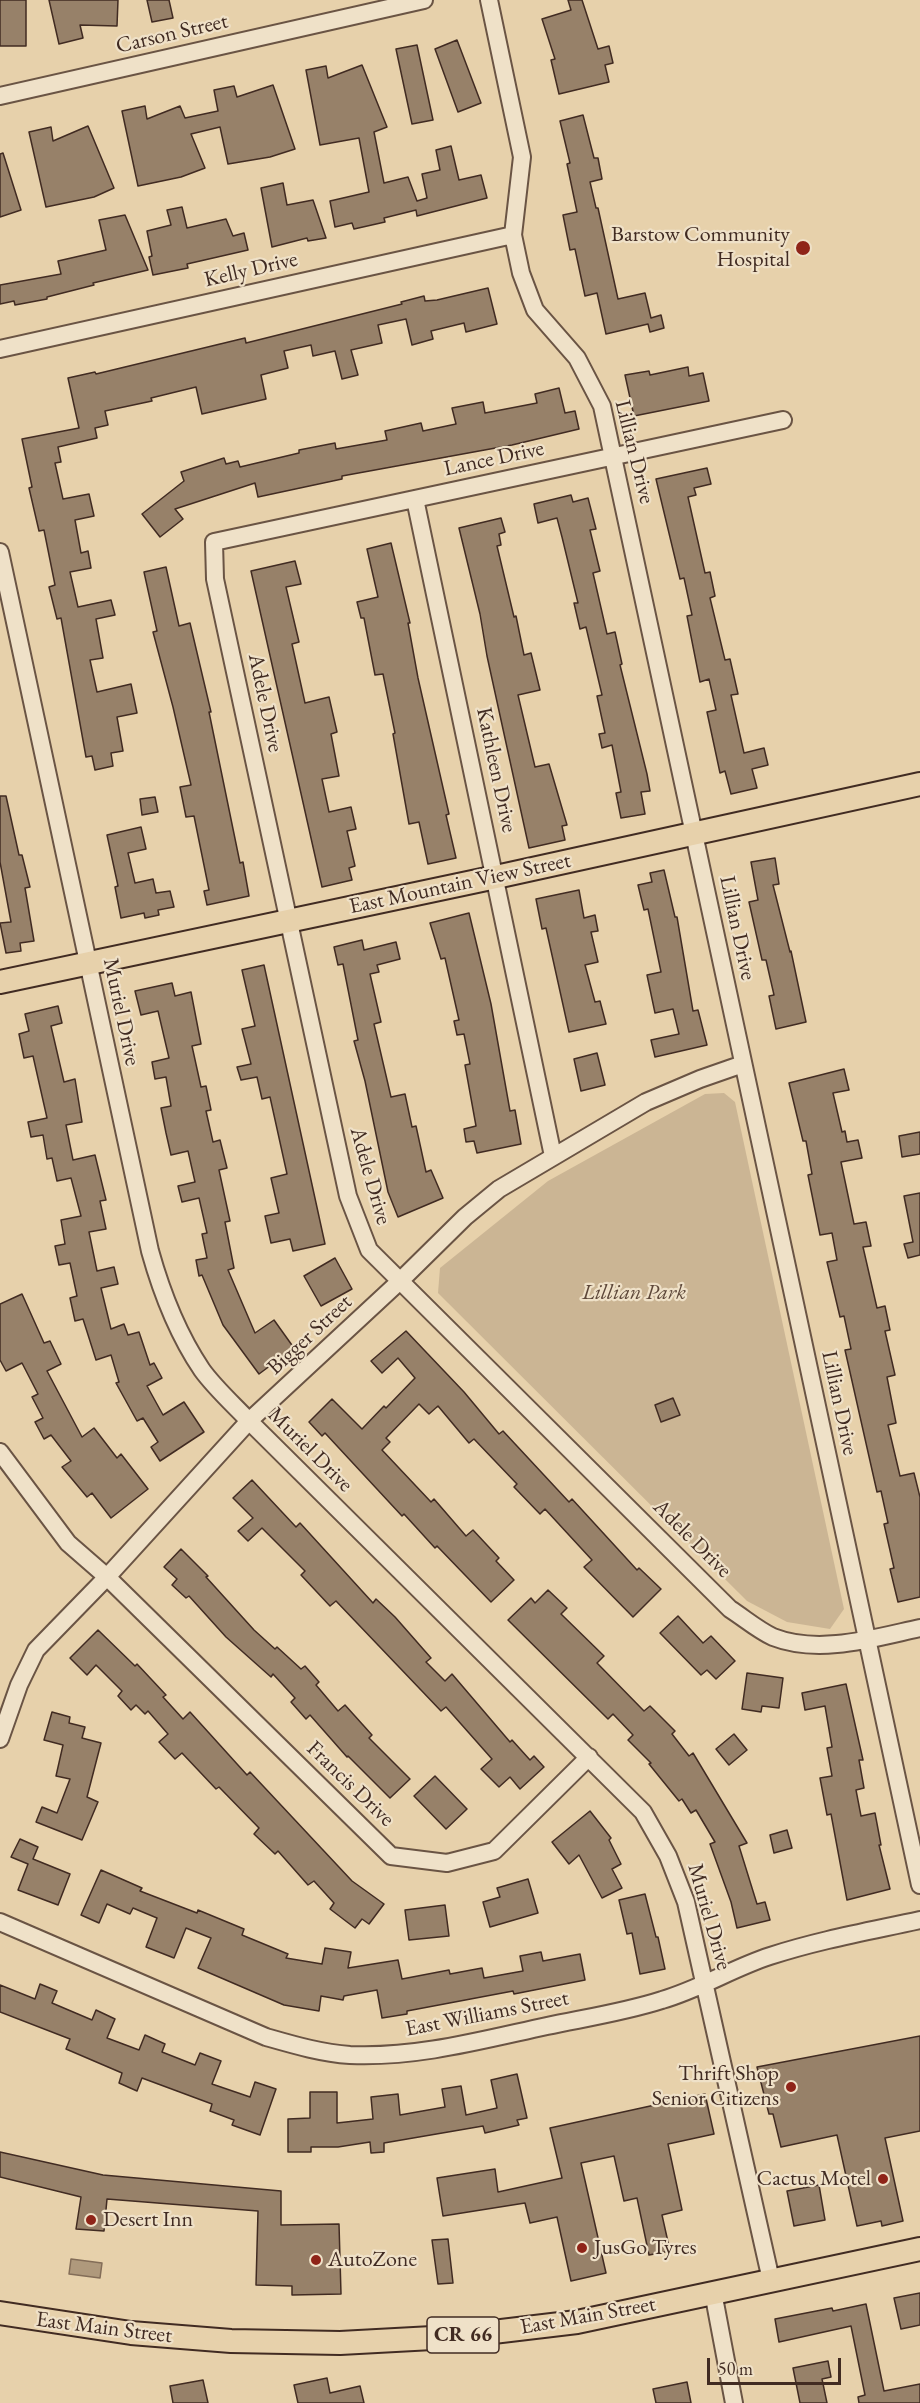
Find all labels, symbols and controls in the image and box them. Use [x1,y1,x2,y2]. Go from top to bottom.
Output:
street label: Carson Street [113,8,231,60]
place label: Barstow Community Hospital [611,222,790,274]
marker: Barstow Community Hospital [794,239,812,257]
street label: Kelly Drive [202,246,300,294]
street label: Lillian Drive [608,397,660,507]
street label: Lance Drive [442,436,546,482]
street label: Adele Drive [242,651,288,755]
street label: Kathleen Drive [470,705,522,835]
street label: East Mountain View Street [347,848,573,920]
street label: Lillian Drive [713,873,761,983]
street label: Muriel Drive [97,956,145,1068]
street label: Adele Drive [344,1124,396,1228]
park label: Lillian Park [582,1280,686,1306]
street label: Bigger Street [262,1289,358,1381]
street label: Lillian Drive [815,1348,863,1458]
street label: Muriel Drive [262,1402,358,1498]
street label: Adele Drive [647,1494,737,1584]
street label: Francis Drive [301,1736,399,1832]
street label: Muriel Drive [681,1861,737,1973]
street label: East Williams Street [403,1985,571,2043]
place label: Thrift Shop Senior Citizens [652,2061,779,2112]
marker: Thrift Shop Senior Citizens [784,2080,798,2094]
place label: Cactus Motel [757,2166,871,2192]
marker: Cactus Motel [876,2172,890,2186]
place label: Desert Inn [103,2207,193,2233]
marker: Desert Inn [84,2213,98,2227]
place label: JusGo Tyres [594,2235,697,2261]
marker: JusGo Tyres [575,2241,589,2255]
place label: AutoZone [328,2247,417,2273]
marker: AutoZone [309,2253,323,2267]
street label: East Main Street [518,2291,658,2341]
street label: East Main Street [34,2307,174,2349]
road number: CR 66 [427,2317,499,2353]
scale bar [710,2346,844,2384]
text: 50 m [718,2357,753,2380]

